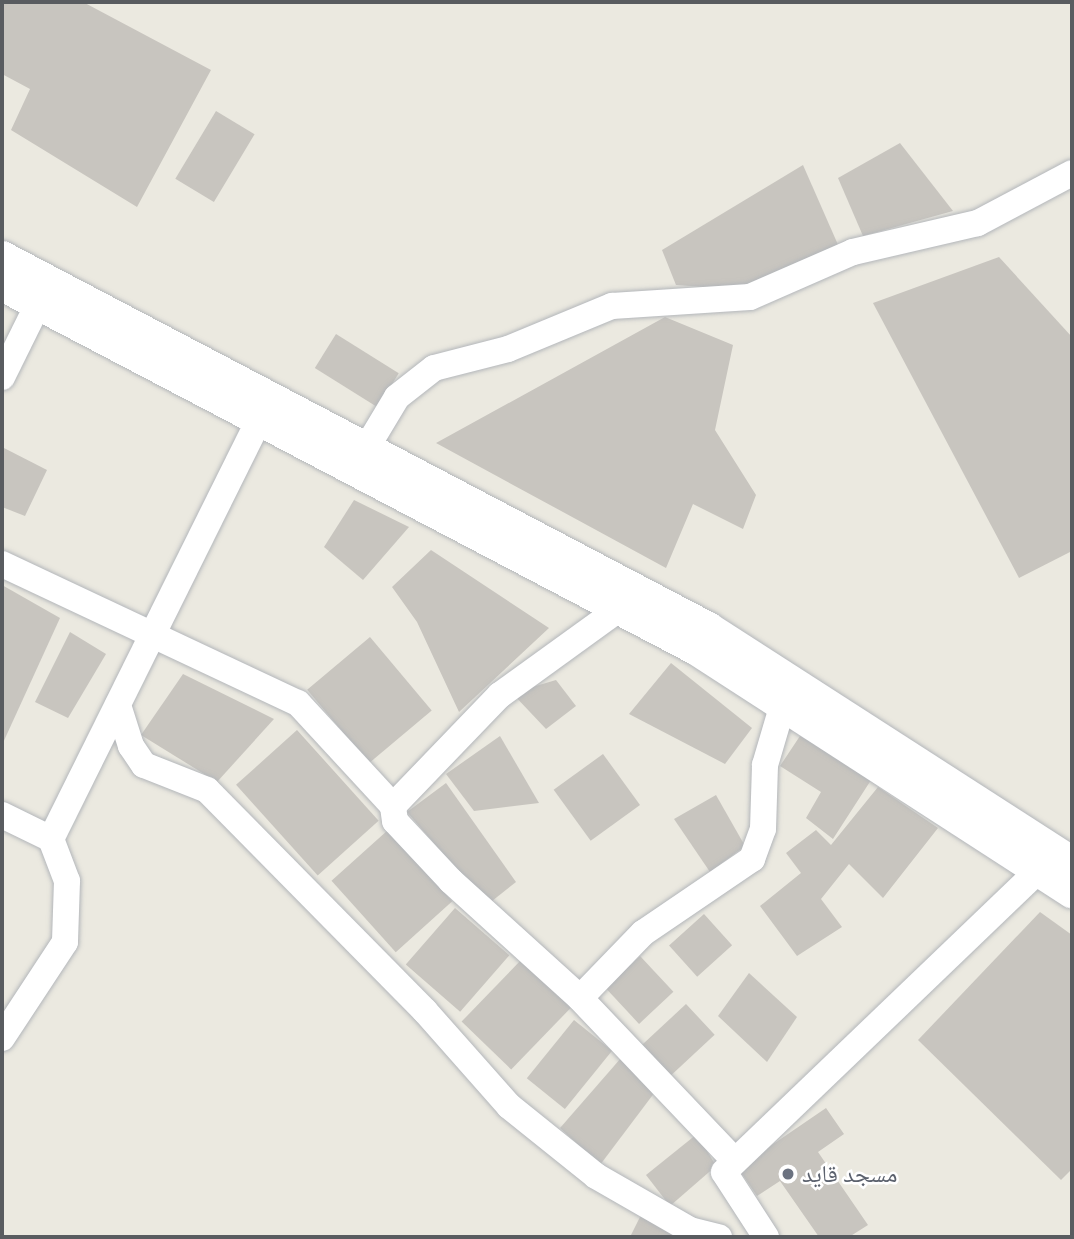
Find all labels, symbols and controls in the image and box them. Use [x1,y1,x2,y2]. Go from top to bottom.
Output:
place label: مسجد قايد [802,1160,897,1188]
marker: مسجد قايد [780,1166,796,1182]

